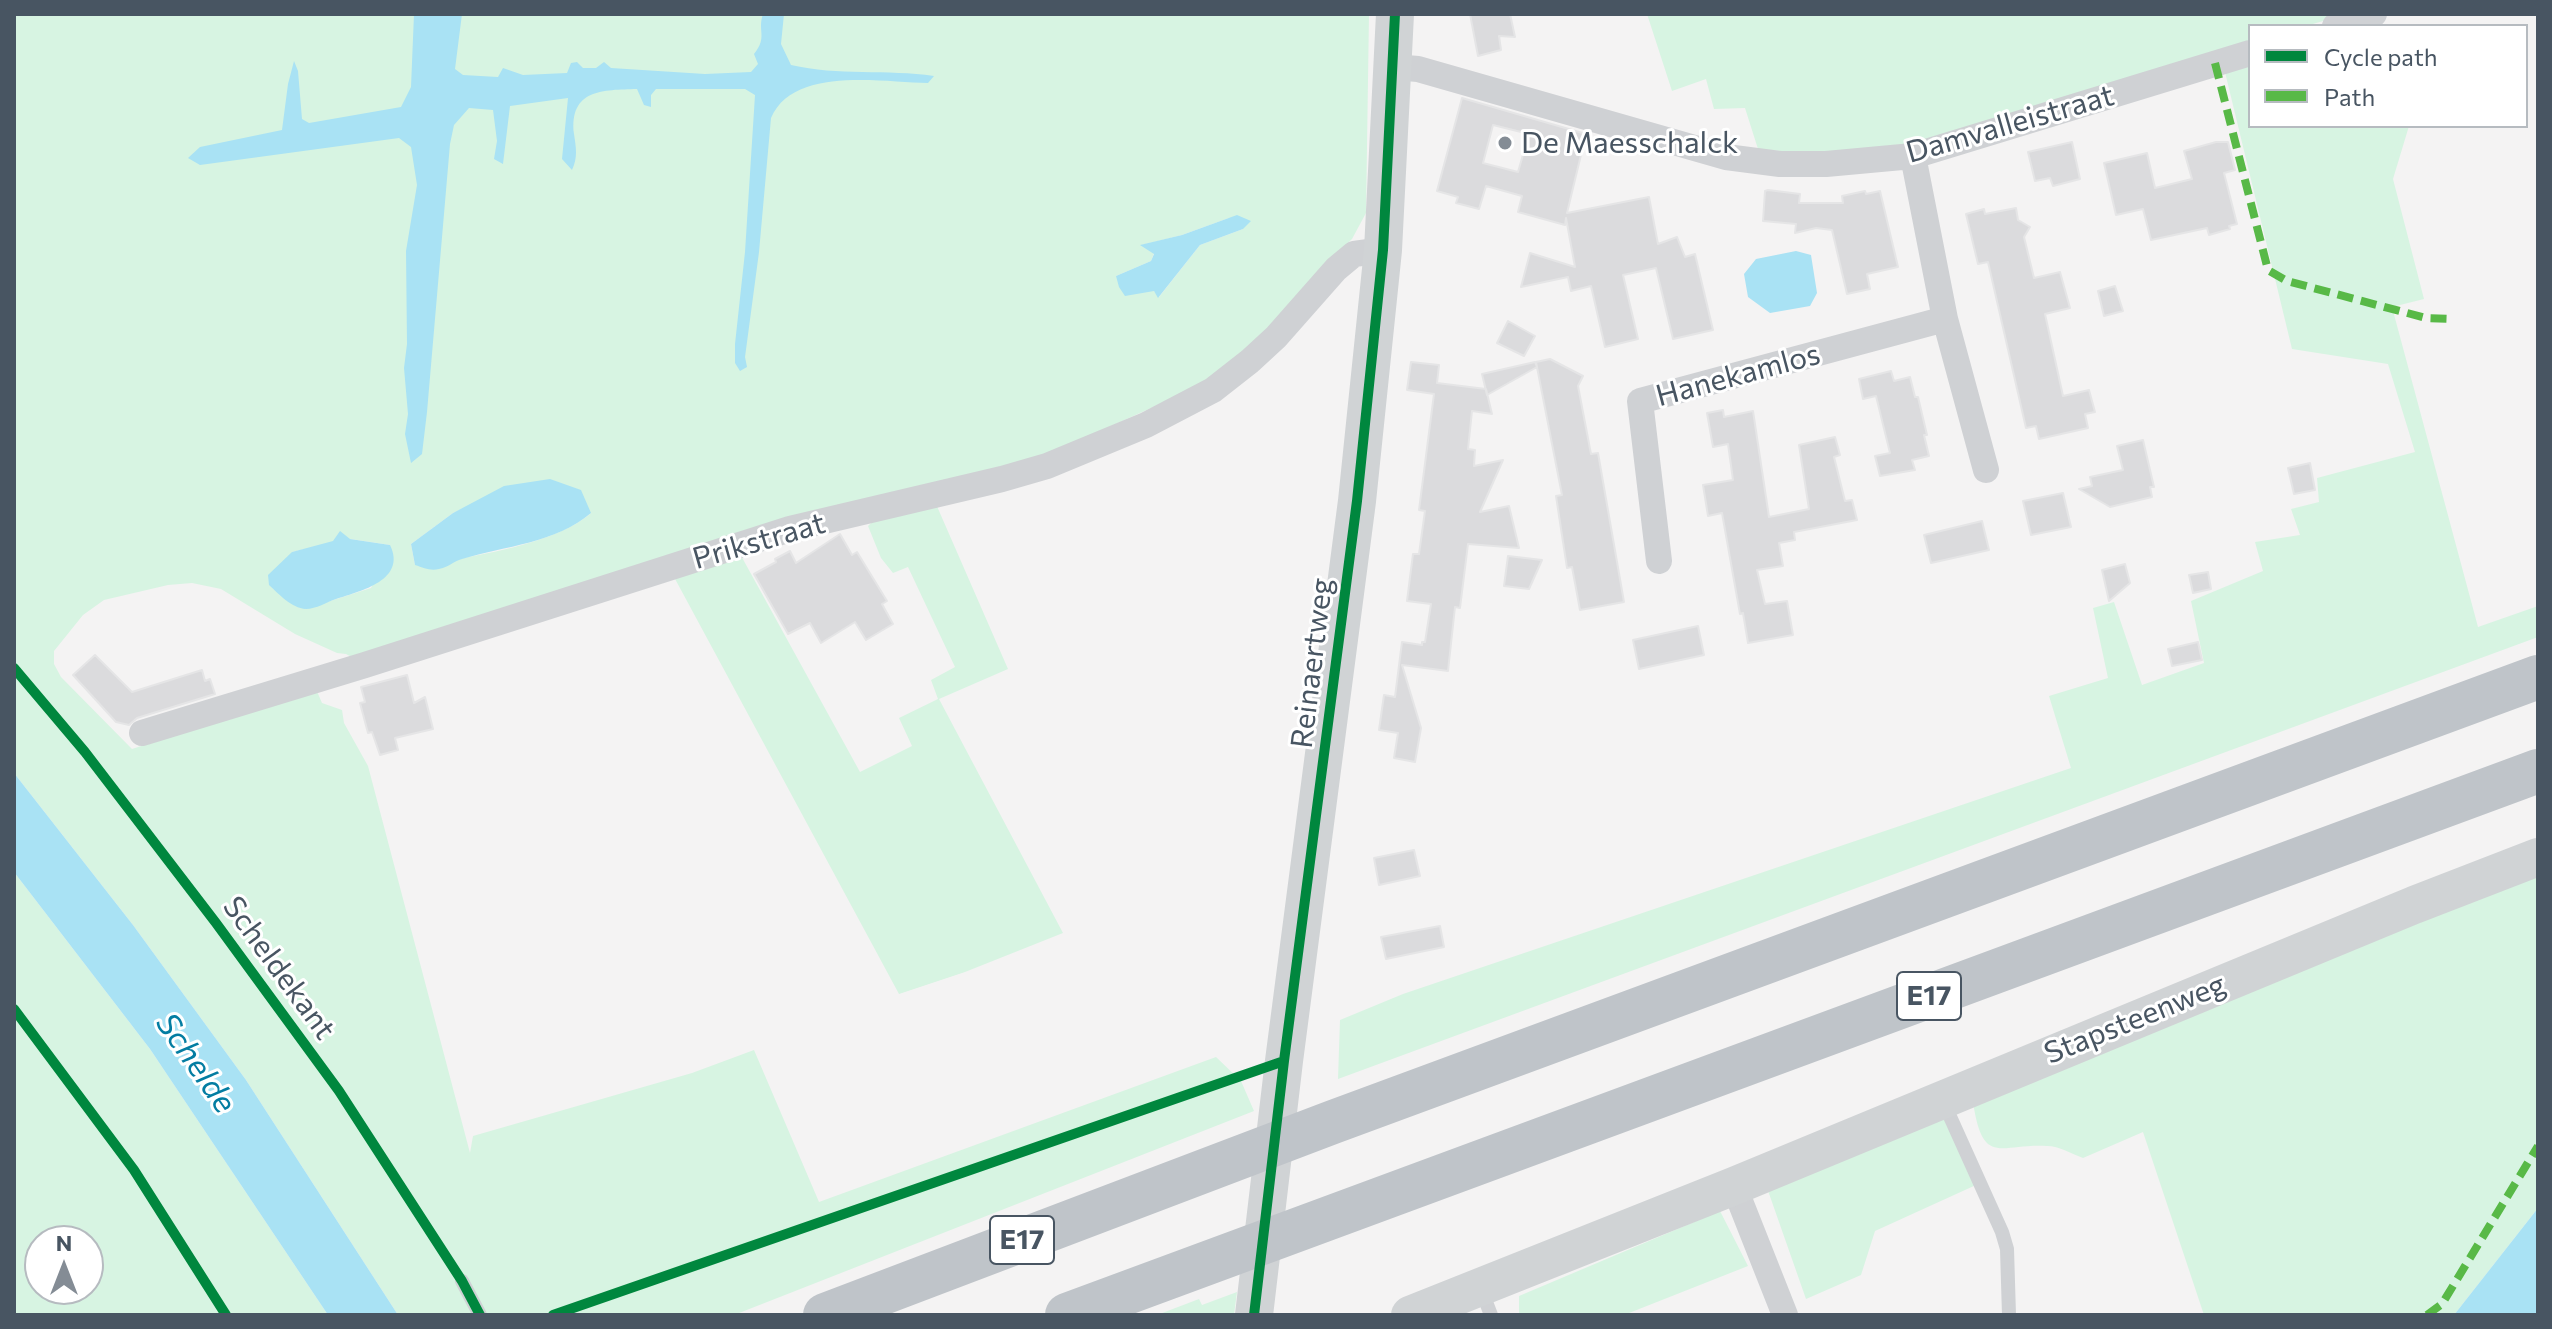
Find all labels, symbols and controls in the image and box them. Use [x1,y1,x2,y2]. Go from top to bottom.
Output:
legend [2248,24,2528,128]
text: Cycle path [2324,42,2438,71]
street label: Damvalleistraat [1902,77,2118,171]
text: Path [2324,82,2375,111]
place label: De Maesschalck [1521,125,1738,161]
marker: De Maesschalck [1496,134,1514,152]
street label: Hanekamlos [1652,336,1824,414]
street label: Prikstraat [689,505,829,577]
street label: Reinaertweg [1284,576,1340,750]
street label: Scheldekant [215,890,343,1046]
street label: Stapsteenweg [2039,966,2231,1072]
road number: E17 [1897,972,1961,1020]
water label: Schelde [148,1006,244,1120]
road number: E17 [990,1216,1054,1264]
north arrow [24,1225,104,1305]
text: N [56,1229,72,1256]

